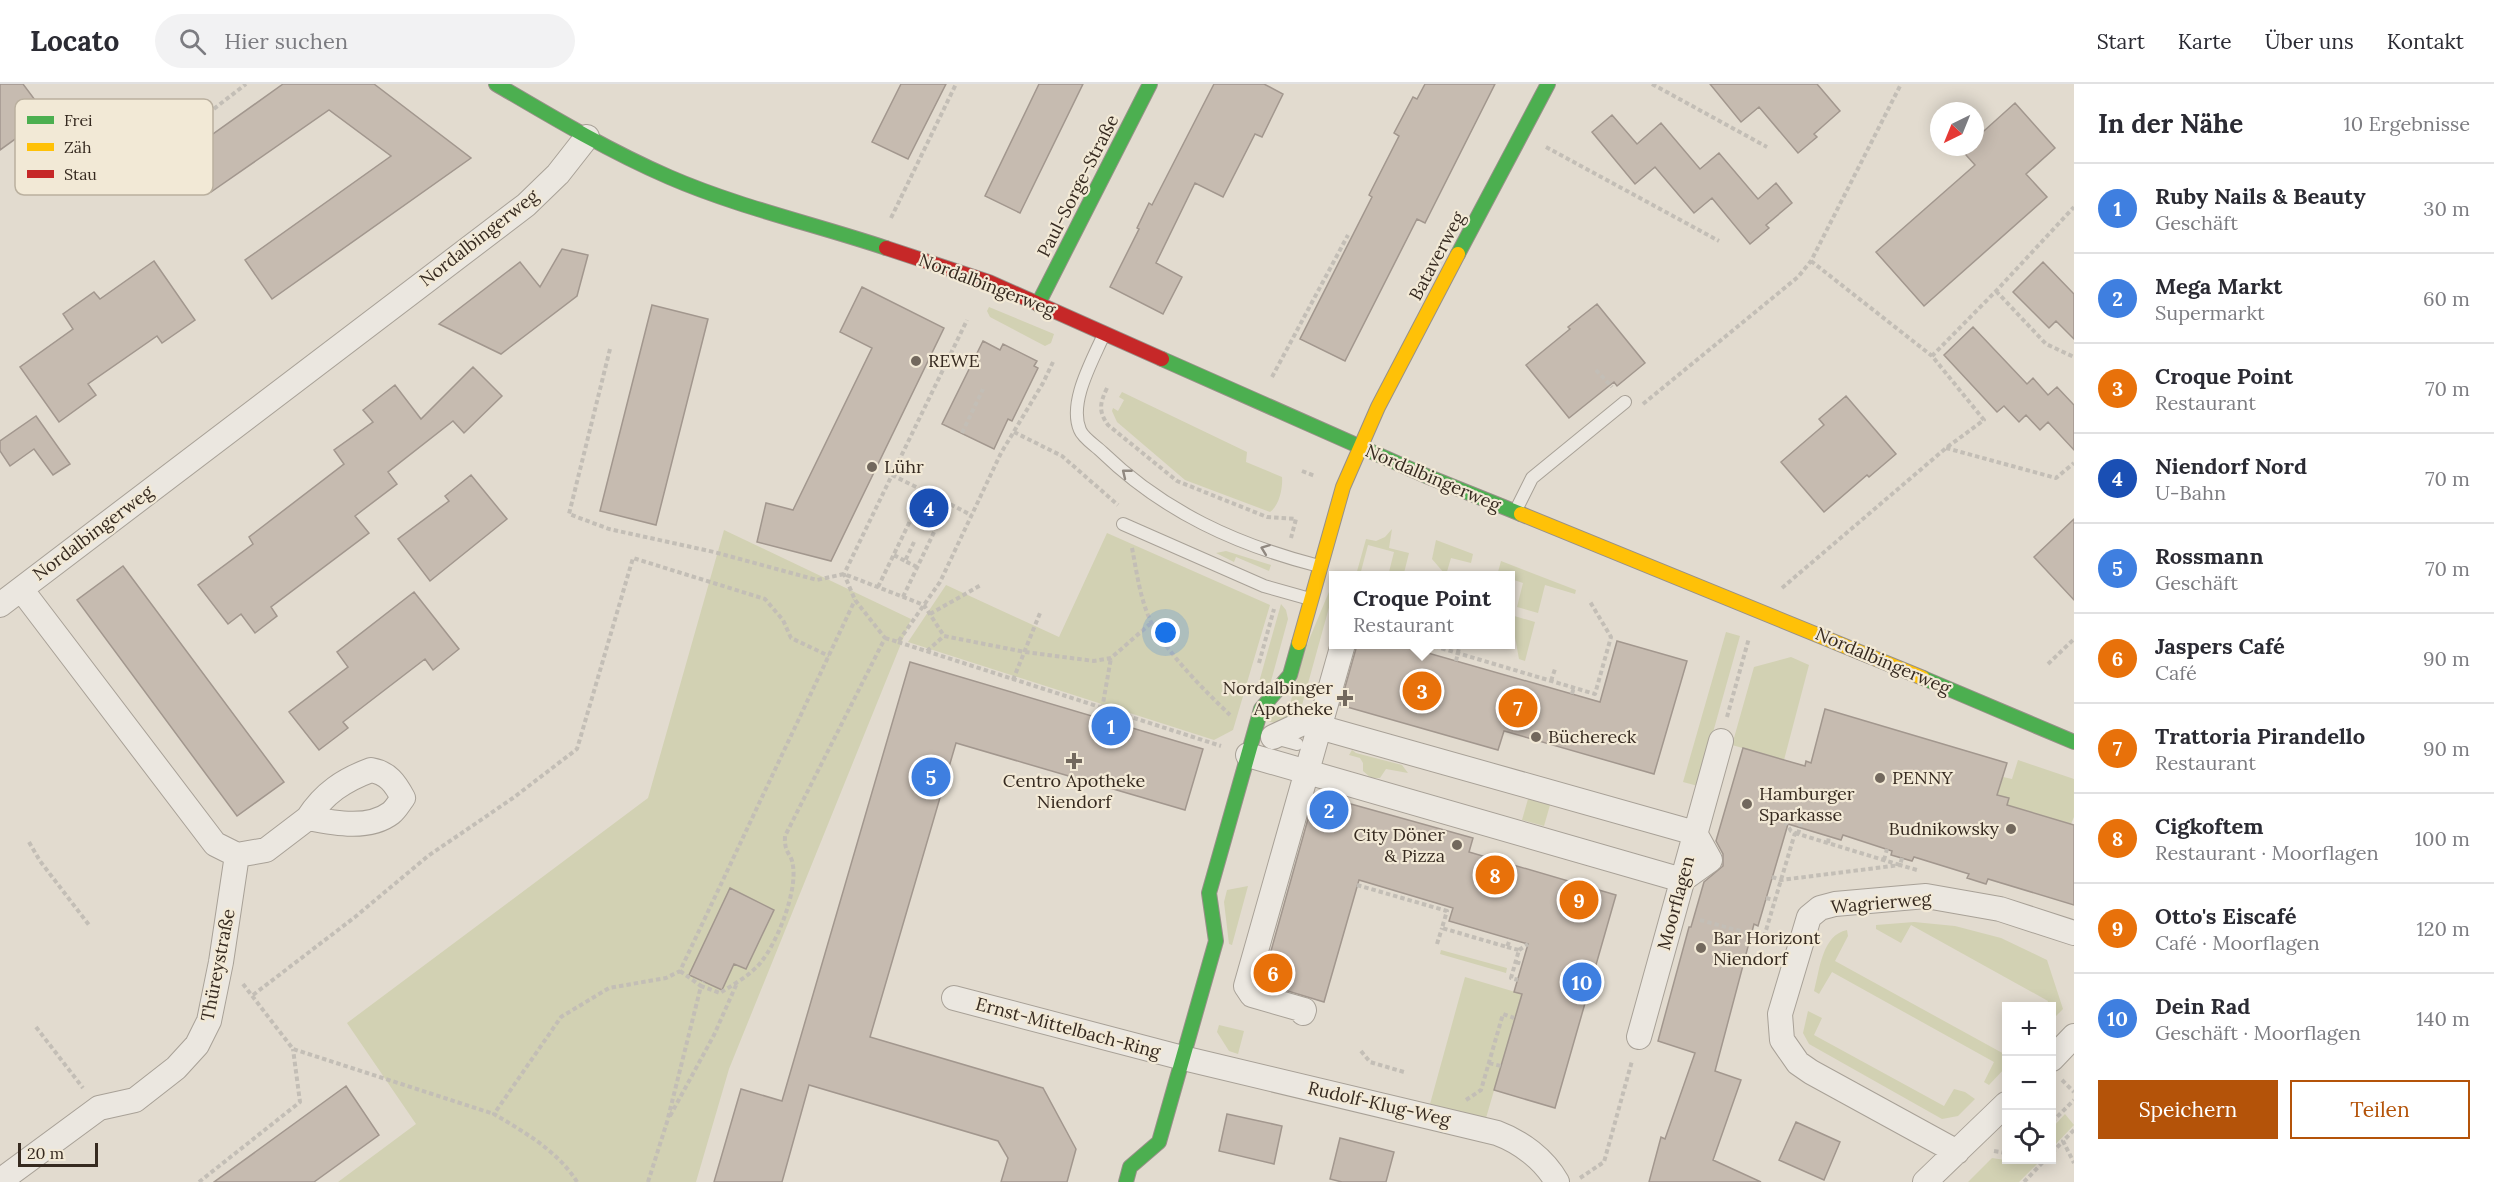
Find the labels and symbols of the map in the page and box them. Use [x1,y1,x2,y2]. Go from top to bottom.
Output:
legend [15,99,213,195]
north arrow [1930,102,1984,156]
text: Frei [64,110,93,130]
street label: Paul-Sorge-Straße [1032,110,1124,261]
text: Zäh [64,137,92,157]
text: Stau [64,164,97,184]
street label: Nordalbingerweg [415,183,544,291]
street label: Bataverweg [1404,207,1470,304]
street label: Nordalbingerweg [916,248,1060,322]
place label: REWE [928,349,980,372]
marker: REWE [909,354,923,368]
street label: Nordalbingerweg [1362,439,1505,517]
place label: Lühr [884,455,924,478]
marker: Lühr [865,460,879,474]
one-way arrow [1121,470,1132,481]
street label: Nordalbingerweg [28,479,158,585]
pin: 4 [910,486,948,530]
one-way arrow [1260,544,1270,557]
your location [1151,618,1180,647]
street label: Nordalbingerweg [1812,622,1955,700]
pin: 3 [1402,668,1442,714]
place label: Nordalbinger Apotheke [1222,676,1333,720]
pin: 7 [1498,686,1538,730]
marker: Nordalbinger Apotheke [1338,691,1352,705]
pin: 1 [1092,704,1130,748]
place label: Büchereck [1548,725,1637,748]
marker: Büchereck [1529,730,1543,744]
pin: 5 [912,754,950,800]
marker: Centro Apotheke Niendorf [1067,754,1081,768]
place label: PENNY [1892,766,1953,789]
place label: Centro Apotheke Niendorf [1003,769,1145,813]
marker: PENNY [1873,771,1887,785]
place label: Hamburger Sparkasse [1759,782,1855,826]
pin: 2 [1310,788,1348,832]
marker: Hamburger Sparkasse [1740,797,1754,811]
place label: Budnikowsky [1889,817,1999,840]
marker: Budnikowsky [2004,822,2018,836]
place label: City Döner & Pizza [1353,823,1445,867]
marker: City Döner & Pizza [1450,838,1464,852]
pin: 8 [1476,852,1514,898]
street label: Moorflagen [1652,853,1699,952]
pin: 9 [1560,878,1598,922]
street label: Wagrierweg [1830,887,1933,918]
street label: Thüreystraße [195,906,240,1023]
place label: Bar Horizont Niendorf [1713,926,1820,970]
marker: Bar Horizont Niendorf [1694,941,1708,955]
pin: 6 [1254,950,1292,996]
pin: 10 [1562,960,1602,1004]
street label: Ernst-Mittelbach-Ring [973,992,1164,1064]
street label: Rudolf-Klug-Weg [1306,1076,1454,1131]
scale bar [18,1140,98,1168]

